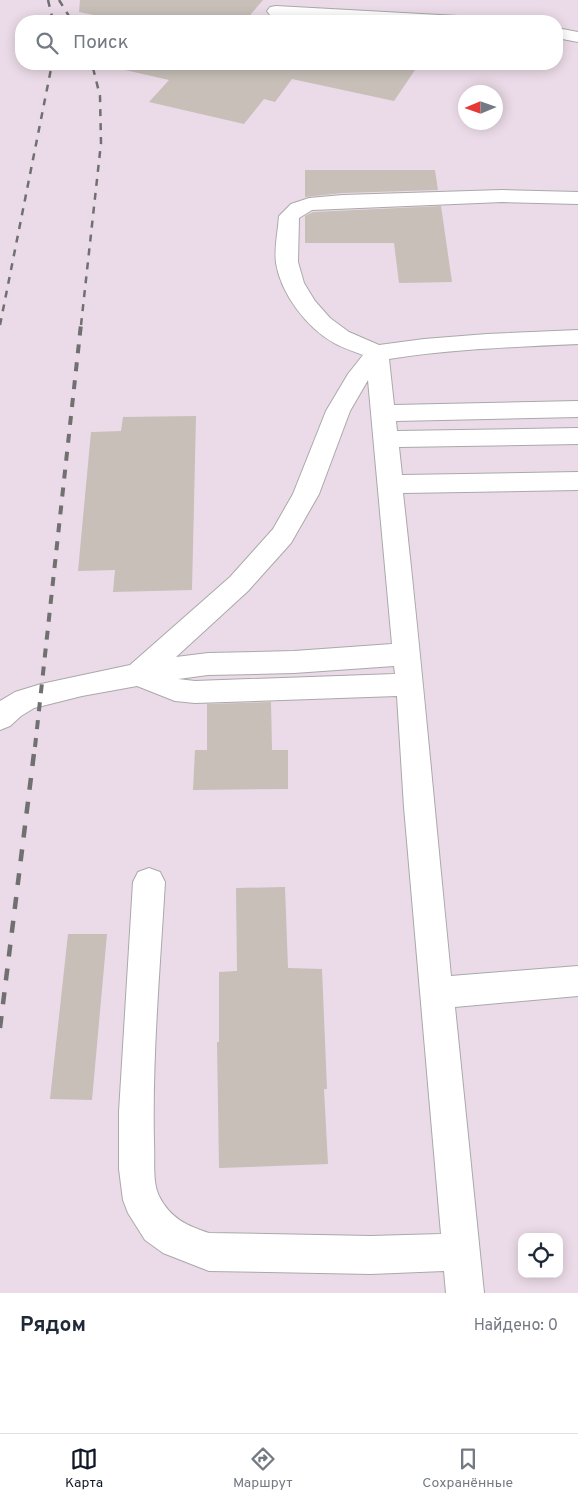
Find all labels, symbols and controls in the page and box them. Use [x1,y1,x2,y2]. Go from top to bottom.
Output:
search box [15,15,563,70]
icon: search [33,29,61,57]
text: Поиск [73,31,129,55]
north arrow [458,85,503,130]
map controls [518,1233,563,1278]
button: locate [518,1233,563,1278]
text: Рядом [20,1312,86,1339]
text: Найдено: 0 [474,1316,558,1336]
tab: Карта [65,1445,103,1492]
tab: Маршрут [233,1445,293,1492]
tab: Сохранённые [422,1445,513,1492]

